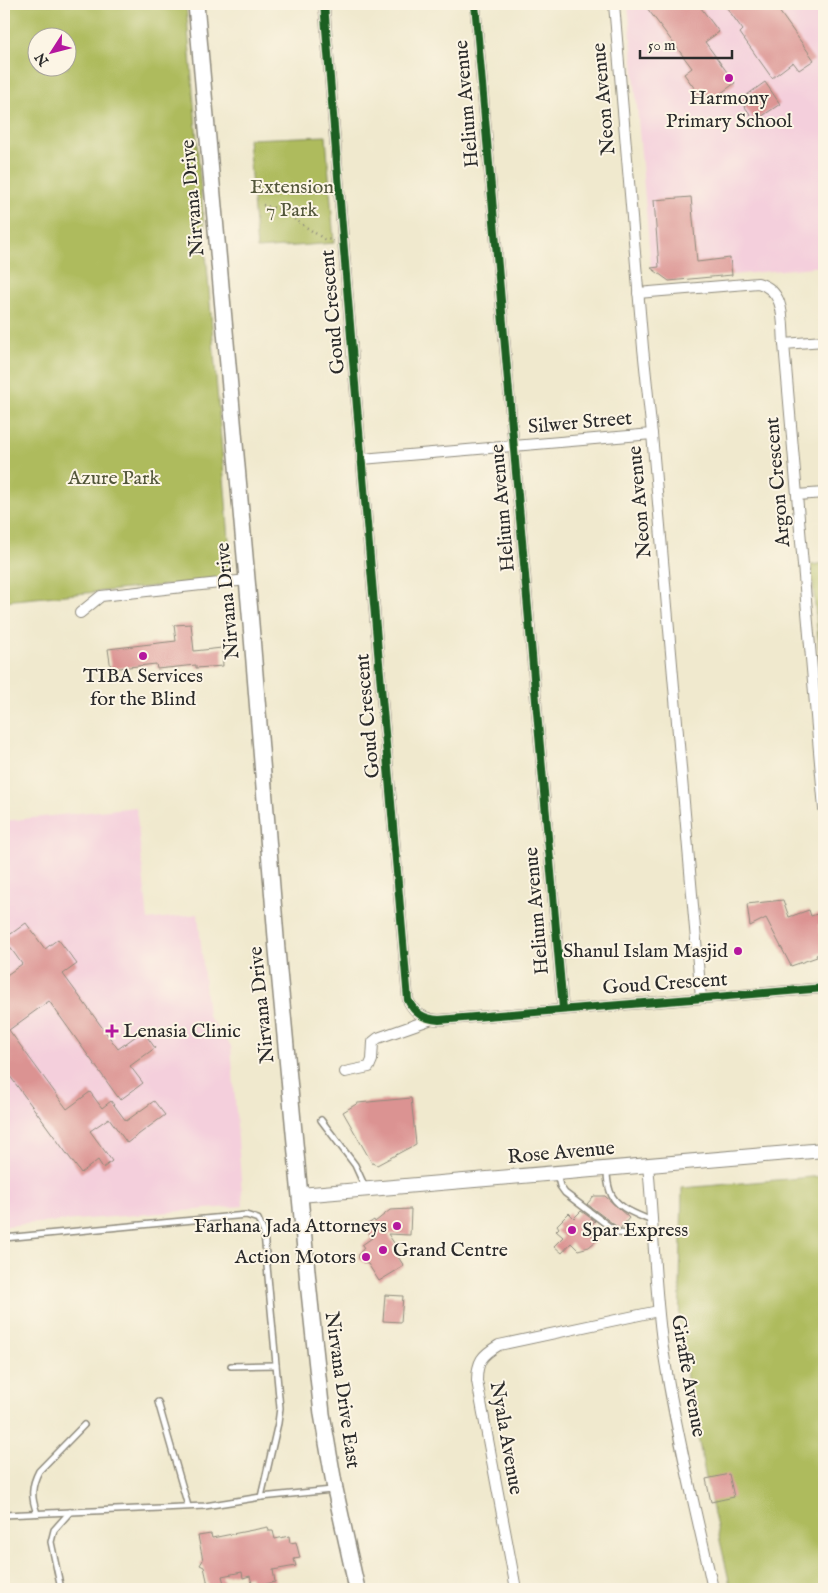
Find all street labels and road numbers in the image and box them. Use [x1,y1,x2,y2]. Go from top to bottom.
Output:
street label: Helium Avenue [449,39,485,169]
street label: Neon Avenue [587,42,621,156]
street label: Nirvana Drive [175,138,211,258]
street label: Goud Crescent [315,249,351,375]
street label: Silwer Street [527,406,633,440]
street label: Argon Crescent [760,416,796,549]
street label: Helium Avenue [485,443,521,573]
street label: Neon Avenue [623,445,657,559]
street label: Nirvana Drive [210,541,246,661]
street label: Goud Crescent [350,653,386,779]
street label: Helium Avenue [519,846,555,976]
street label: Nirvana Drive [243,945,281,1065]
street label: Goud Crescent [602,967,728,1001]
street label: Rose Avenue [506,1136,616,1170]
street label: Nirvana Drive East [319,1310,365,1470]
street label: Giraffe Avenue [665,1313,711,1439]
street label: Nyala Avenue [484,1379,528,1497]

